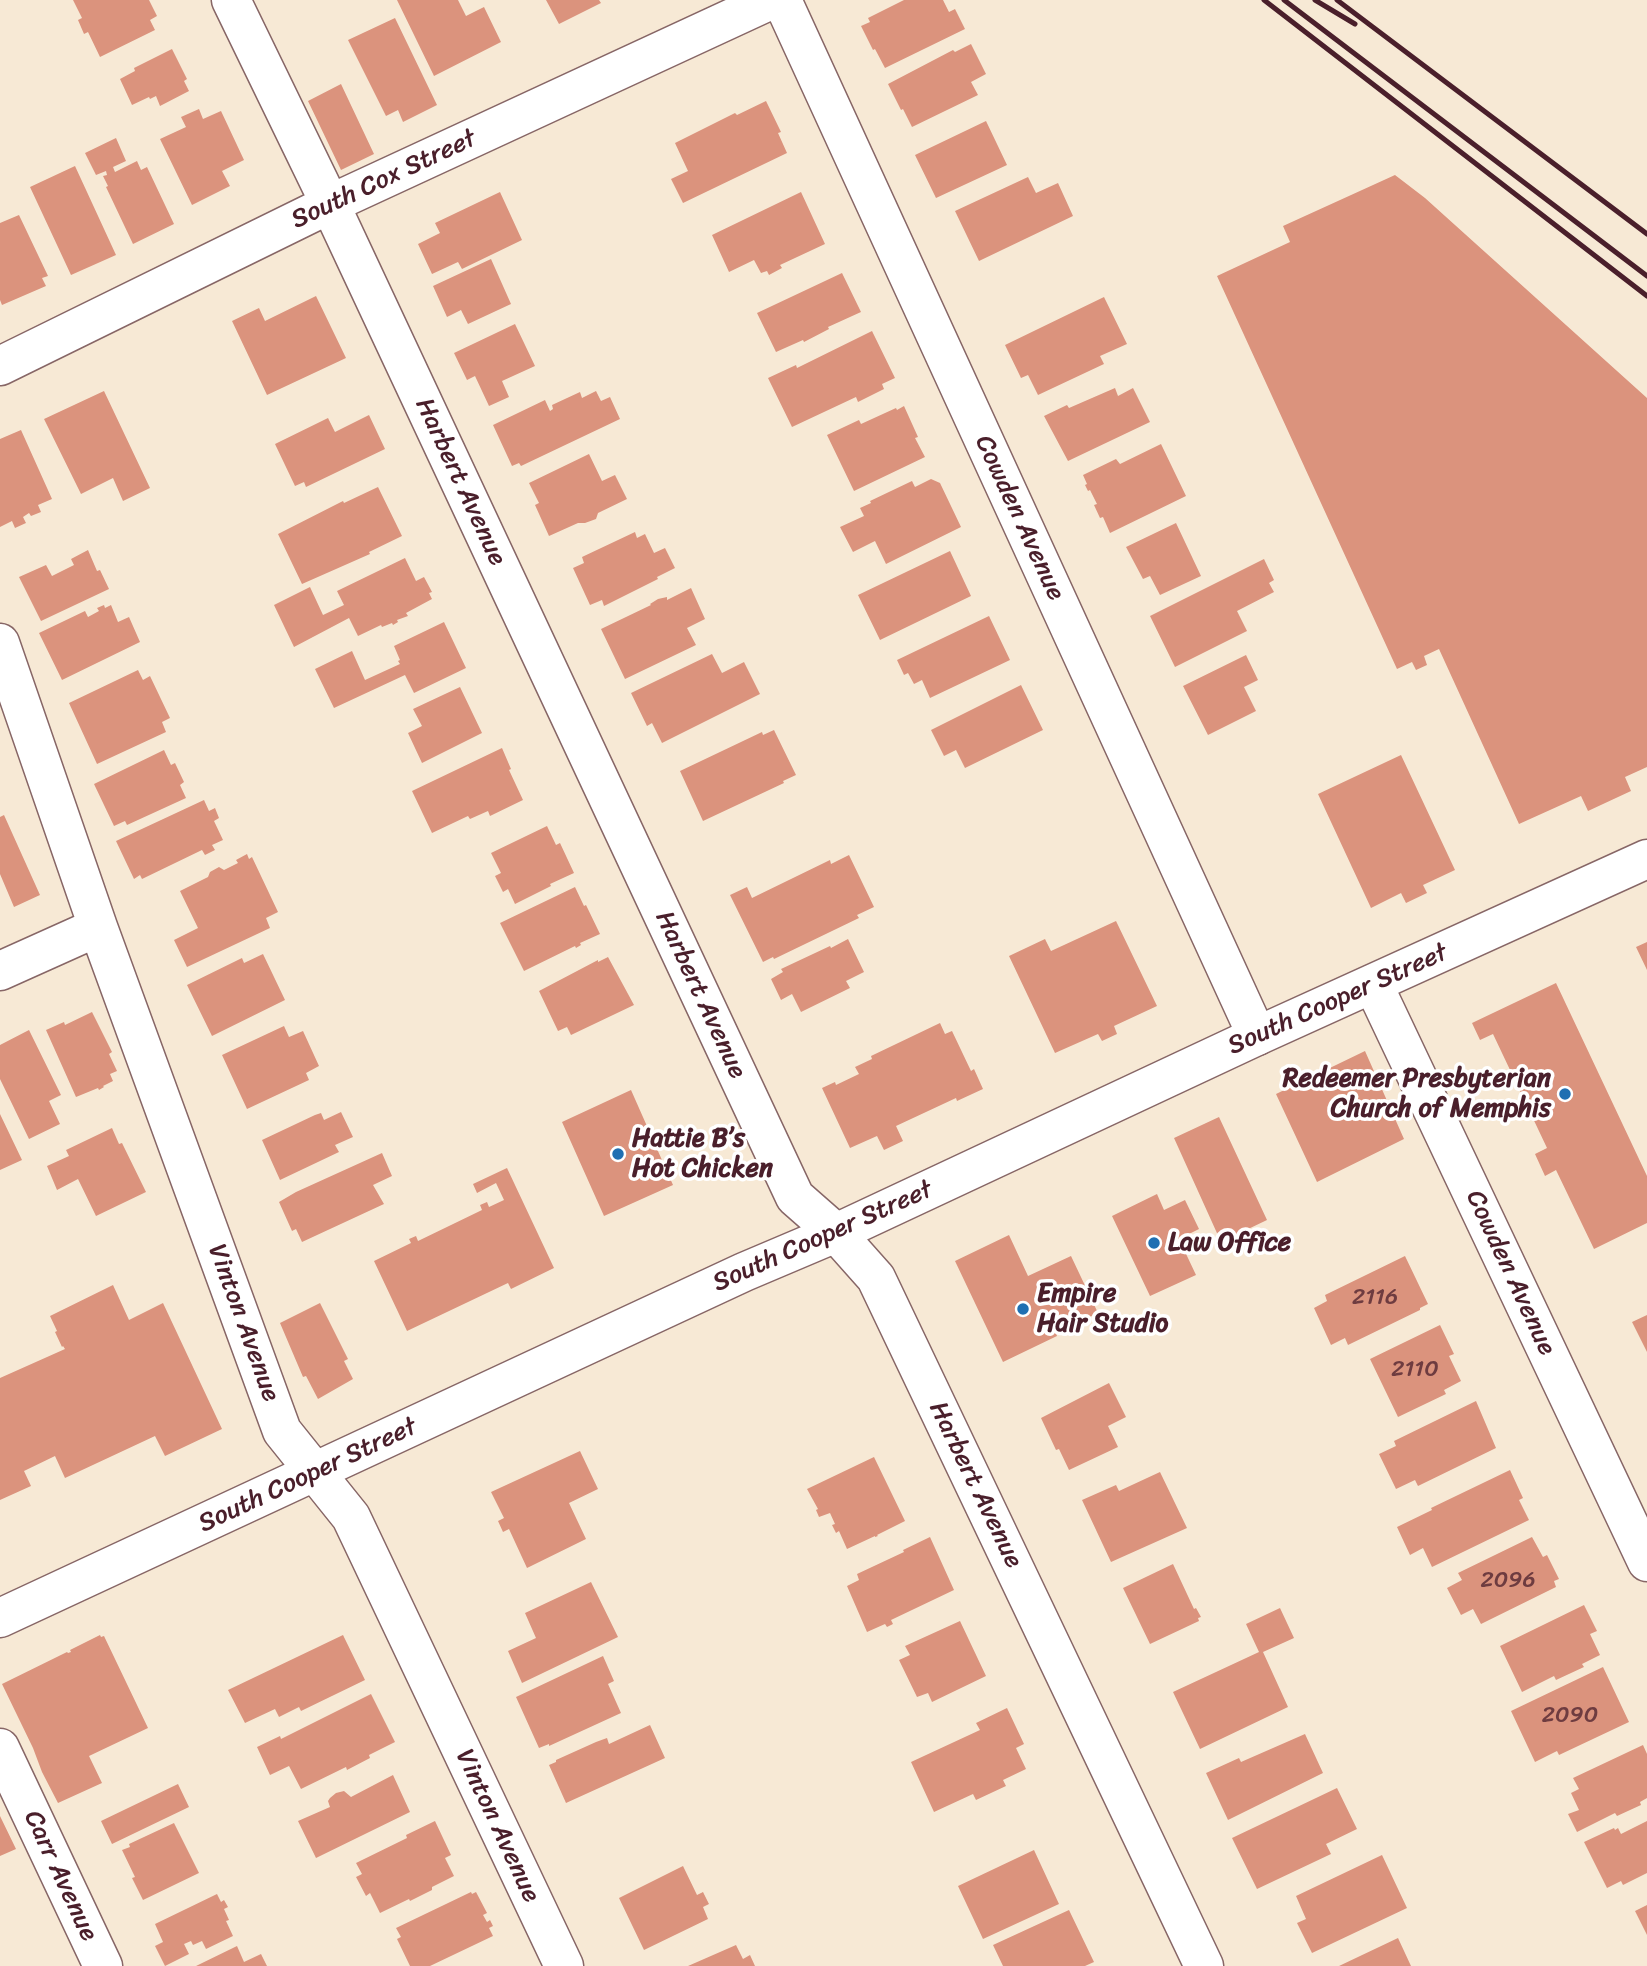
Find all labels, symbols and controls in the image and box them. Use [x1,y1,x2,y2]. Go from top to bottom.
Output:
street label: South Cox Street [287,124,481,236]
street label: Harbert Avenue [408,393,512,571]
street label: Cowden Avenue [967,431,1071,605]
street label: Harbert Avenue [648,906,752,1084]
street label: South Cooper Street [1223,938,1453,1062]
place label: Redeemer Presbyterian Church of Memphis [1283,1063,1551,1124]
marker: Redeemer Presbyterian Church of Memphis [1557,1086,1573,1102]
place label: Hattie B’s Hot Chicken [632,1123,773,1184]
marker: Hattie B’s Hot Chicken [610,1146,626,1162]
street label: South Cooper Street [708,1175,938,1299]
street label: Cowden Avenue [1458,1186,1562,1360]
place label: Law Office [1168,1227,1291,1259]
marker: Law Office [1146,1235,1162,1251]
street label: Vinton Avenue [200,1240,286,1406]
place label: Empire Hair Studio [1037,1278,1168,1340]
house number: 2116 [1352,1284,1398,1312]
marker: Empire Hair Studio [1015,1301,1031,1317]
house number: 2110 [1391,1356,1439,1384]
street label: Harbert Avenue [921,1397,1029,1573]
street label: South Cooper Street [194,1412,422,1540]
house number: 2096 [1481,1567,1535,1595]
house number: 2090 [1542,1702,1598,1730]
street label: Vinton Avenue [448,1745,546,1907]
street label: Carr Avenue [16,1806,104,1946]

